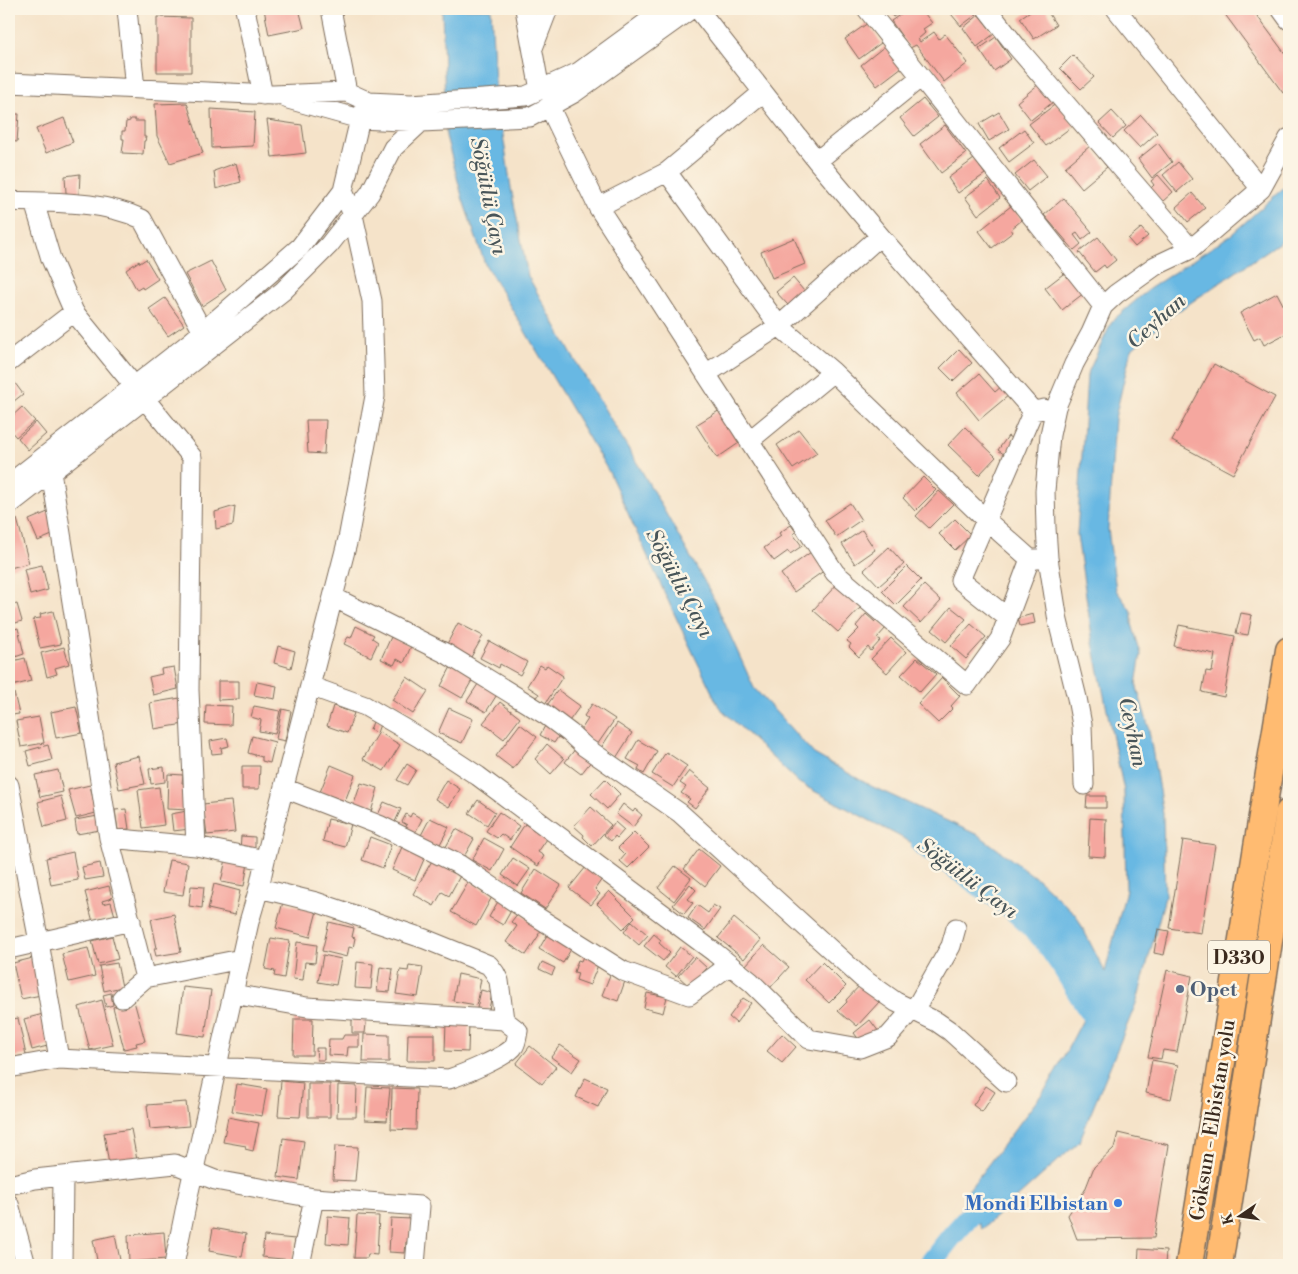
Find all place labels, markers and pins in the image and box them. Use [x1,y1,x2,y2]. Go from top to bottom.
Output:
place label: Opet [1190,978,1238,1003]
marker: Opet [1174,983,1186,995]
place label: Mondi Elbistan [964,1192,1109,1217]
marker: Mondi Elbistan [1112,1197,1124,1209]

